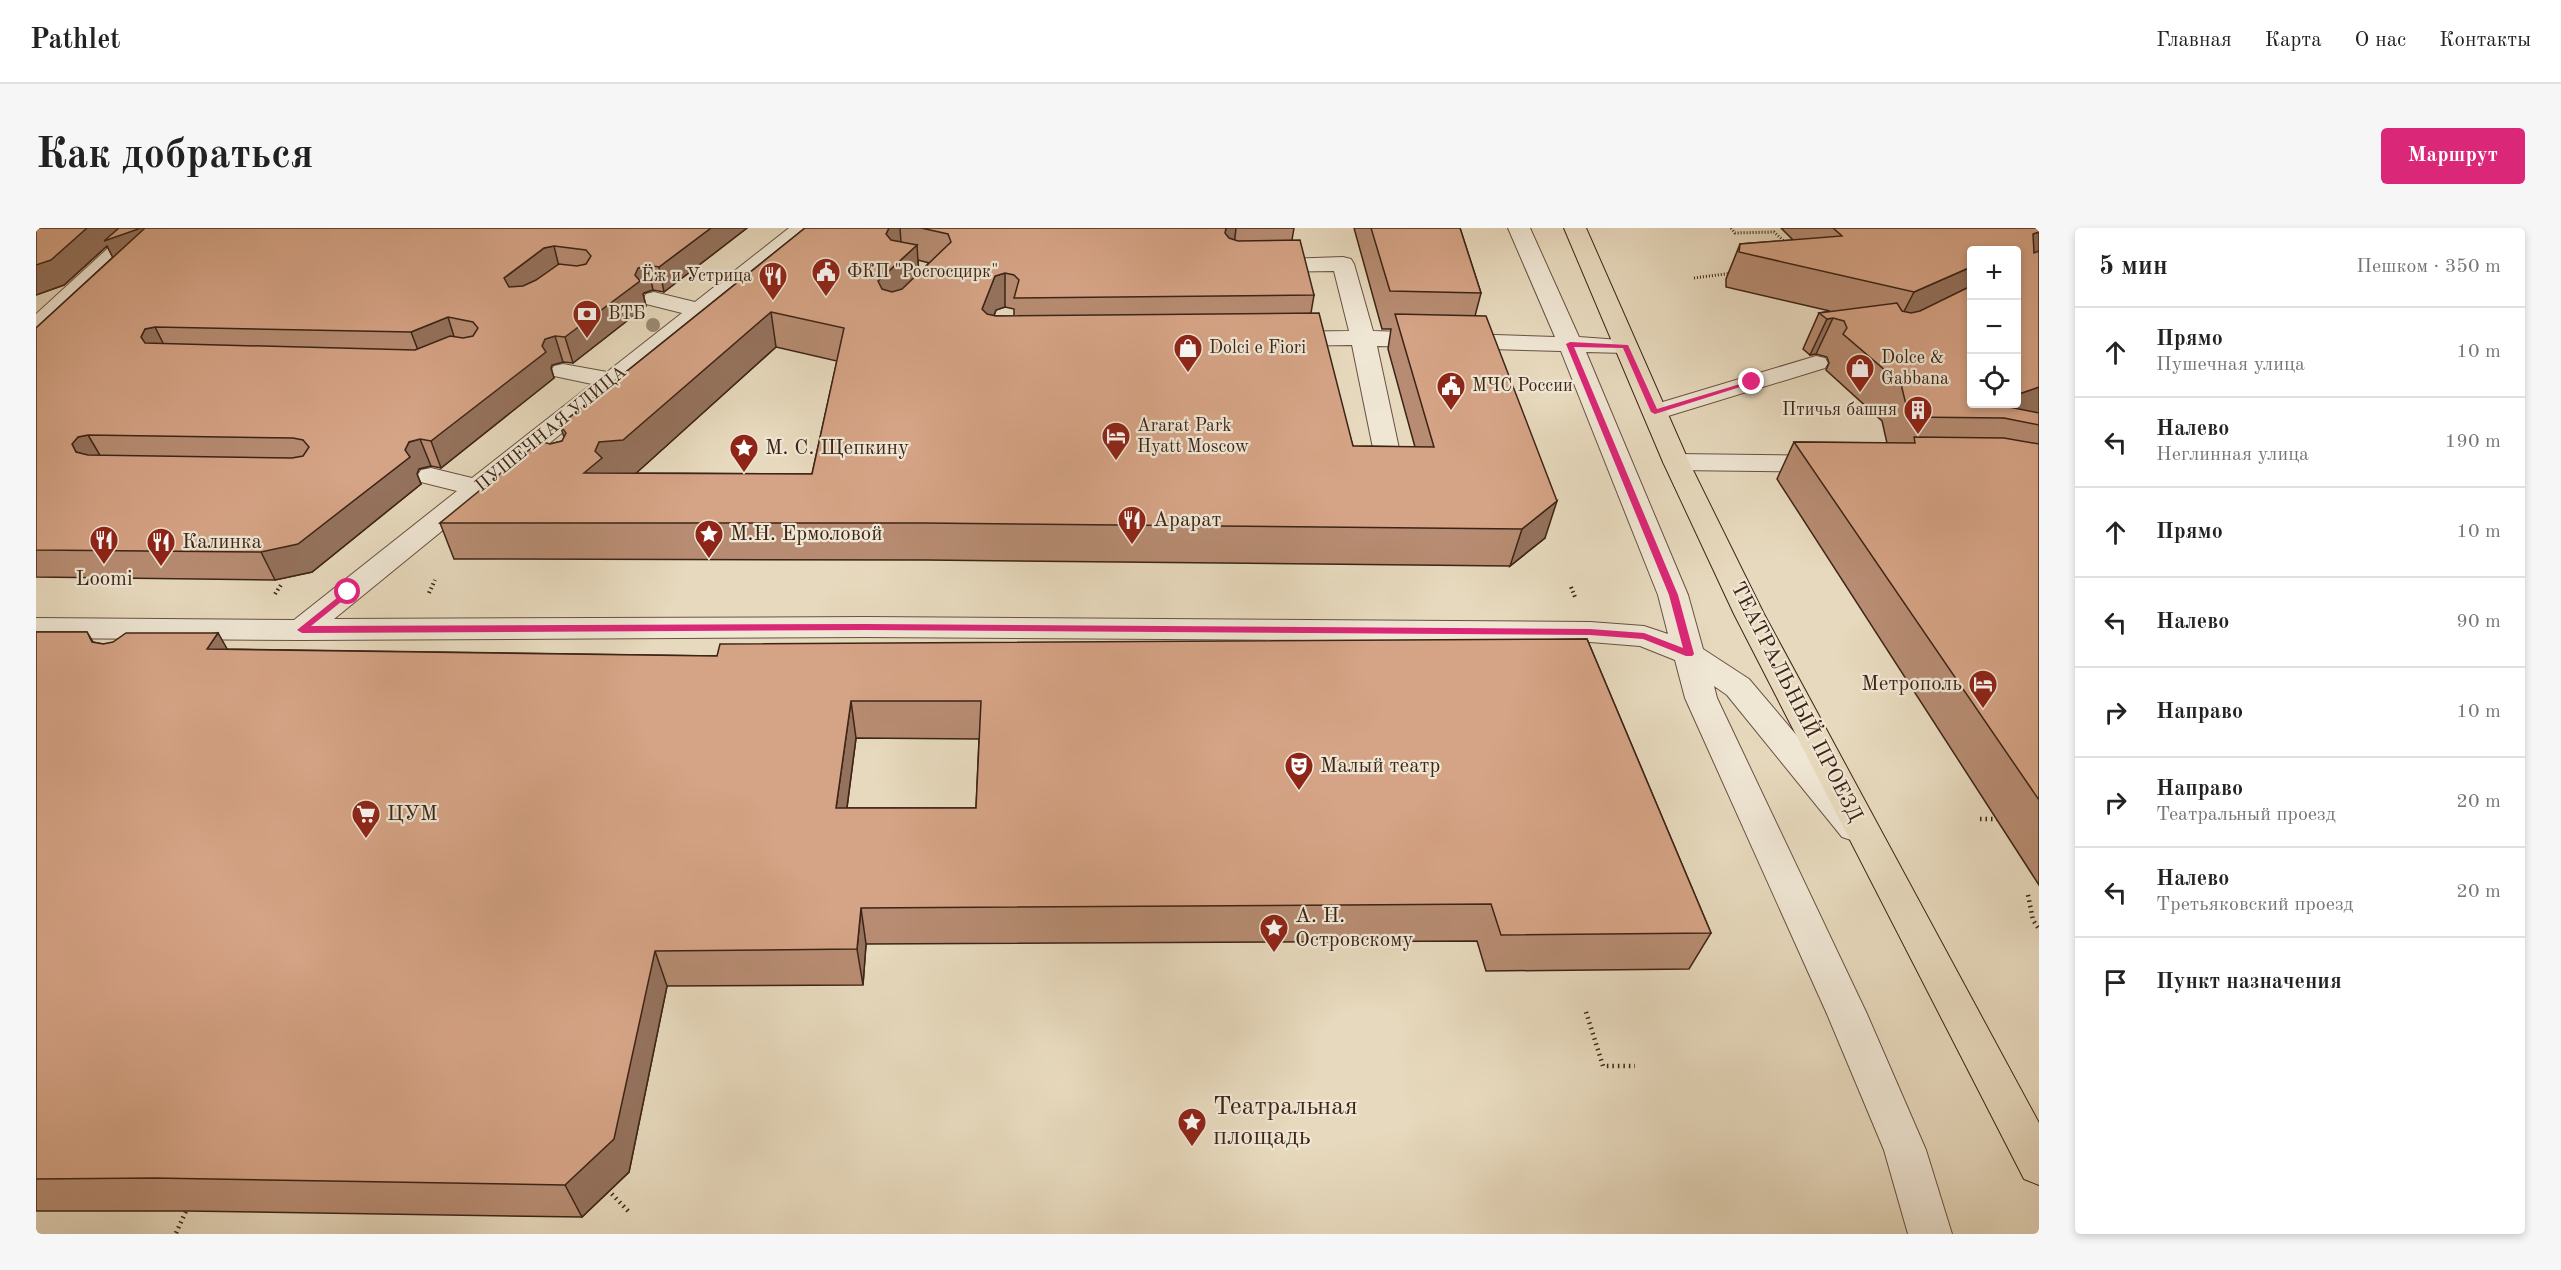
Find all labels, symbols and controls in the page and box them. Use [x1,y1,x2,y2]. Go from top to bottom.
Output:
text: Pathlet [30,27,121,55]
text: Главная [2156,30,2232,51]
text: Карта [2265,30,2322,51]
text: О нас [2355,30,2406,51]
text: Контакты [2439,30,2531,51]
button: Маршрут [2381,128,2525,184]
text: Как добраться [36,135,313,177]
map controls [1967,246,2021,408]
button: + [1967,246,2021,300]
text: 5 мин [2099,254,2168,280]
public building icon: ФКП "Росгосцирк" [810,256,842,298]
text: Пешком · 350 m [2356,257,2501,277]
restaurant icon: Ёж и Устрица [757,260,789,302]
place label: ФКП "Росгосцирк" [847,263,998,281]
place label: Ёж и Устрица [641,264,752,285]
bank icon: ВТБ [571,298,603,340]
button: − [1967,300,2021,354]
place label: ВТБ [608,305,646,323]
text: Прямо [2156,328,2223,350]
shop icon: Dolci e Fiori [1172,332,1204,374]
icon: ahead [2099,336,2132,369]
place label: Dolci e Fiori [1209,339,1306,357]
text: 10 m [2456,342,2501,362]
place label: Dolce & Gabbana [1881,349,1949,388]
shop icon: Dolce & Gabbana [1844,352,1876,394]
button: locate [1967,354,2021,408]
text: Пушечная улица [2156,355,2305,375]
street label: ПУШЕЧНАЯ УЛИЦА [472,363,630,495]
route end [1738,368,1764,394]
public building icon: МЧС России [1435,370,1467,412]
place label: МЧС России [1472,377,1573,395]
building icon: Птичья башня [1902,394,1934,436]
place label: Птичья башня [1782,401,1897,419]
place label: Ararat Park Hyatt Moscow [1137,417,1249,456]
text: Налево [2156,418,2229,440]
hotel icon: Ararat Park Hyatt Moscow [1100,420,1132,462]
icon: left [2099,426,2132,459]
place icon: М. С. Щепкину [728,432,760,474]
text: 190 m [2445,432,2501,452]
place label: М. С. Щепкину [765,438,909,459]
text: Неглинная улица [2156,445,2309,465]
restaurant icon: Арарат [1116,504,1148,546]
place label: Арарат [1153,510,1222,531]
icon: ahead [2099,516,2132,549]
place icon: М.Н. Ермоловой [693,518,725,560]
text: Прямо [2156,521,2223,543]
text: 10 m [2456,522,2501,542]
restaurant icon: Loomi [88,524,120,566]
place label: М.Н. Ермоловой [730,524,882,545]
restaurant icon: Калинка [145,526,177,568]
place label: Калинка [182,532,262,553]
place label: Loomi [75,569,133,590]
street label: ТЕАТРАЛЬНЫЙ ПРОЕЗД [1726,576,1870,825]
route start [334,578,360,604]
icon: left [2099,606,2132,639]
text: Налево [2156,611,2229,633]
text: 90 m [2456,612,2501,632]
hotel icon: Метрополь [1967,668,1999,710]
place label: Метрополь [1861,674,1962,695]
icon: right [2099,696,2132,729]
text: Направо [2156,701,2243,723]
text: 10 m [2456,702,2501,722]
theatre icon: Малый театр [1283,750,1315,792]
place label: Малый театр [1320,756,1440,777]
text: Направо [2156,778,2243,800]
icon: right [2099,786,2132,819]
text: 20 m [2456,792,2501,812]
supermarket icon: ЦУМ [350,798,382,840]
place label: ЦУМ [387,804,438,825]
text: Театральный проезд [2156,805,2335,825]
text: Налево [2156,868,2229,890]
icon: left [2099,876,2132,909]
text: 20 m [2456,882,2501,902]
text: Третьяковский проезд [2156,895,2353,915]
place label: А. Н. Островскому [1295,906,1413,951]
place icon: А. Н. Островскому [1258,912,1290,954]
icon: arrive [2099,966,2132,999]
text: Пункт назначения [2156,971,2342,993]
place label: Театральная площадь [1213,1094,1358,1150]
place icon: Театральная площадь [1176,1106,1208,1148]

